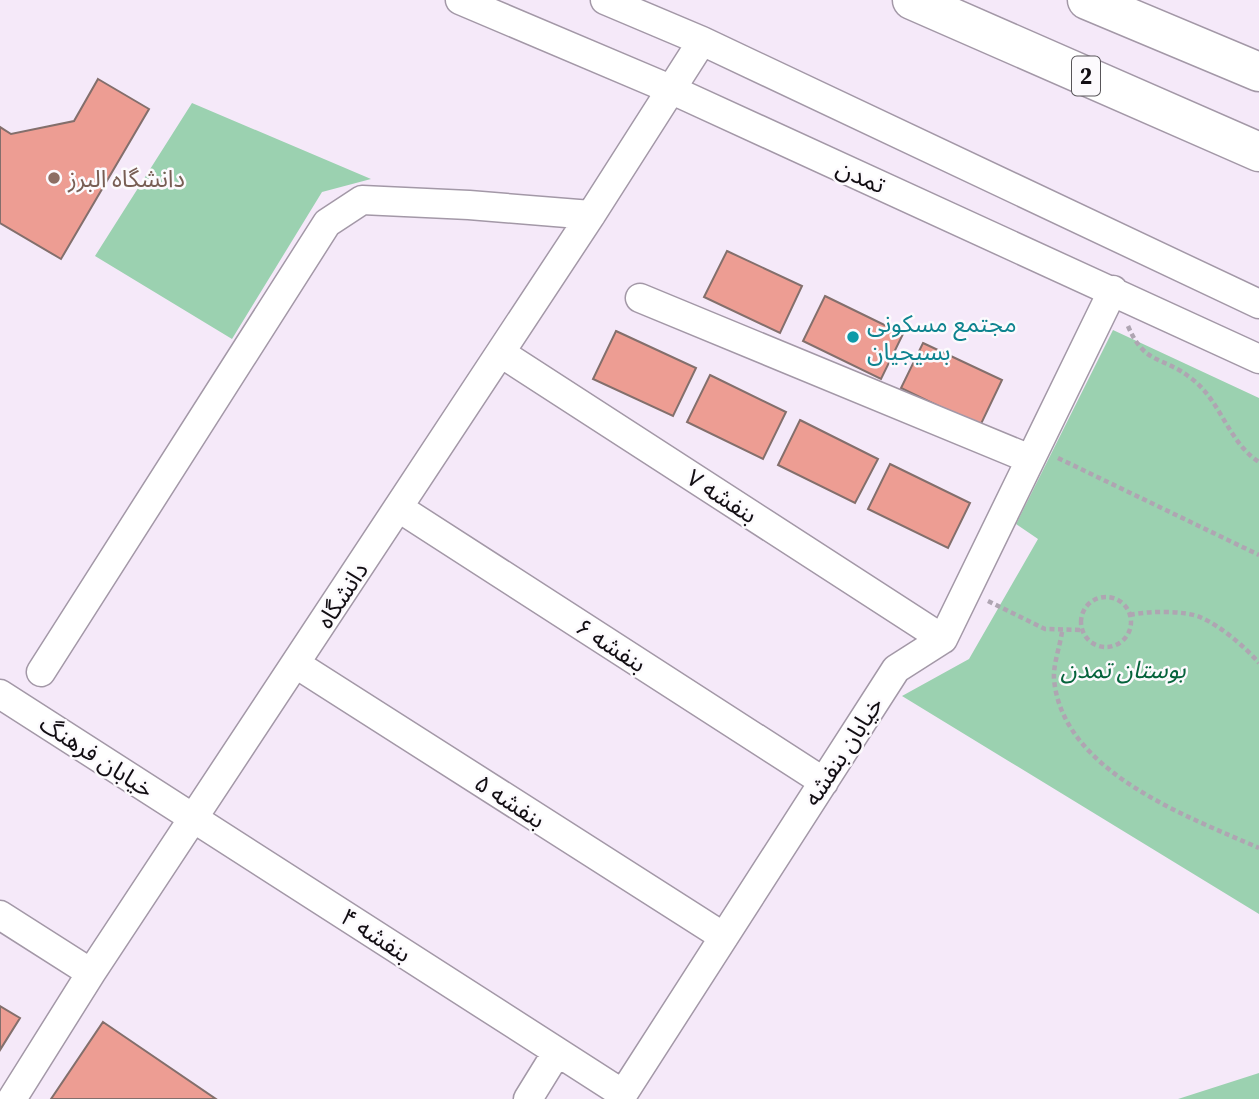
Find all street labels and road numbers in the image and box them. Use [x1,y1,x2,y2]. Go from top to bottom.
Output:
road number: 2 [1072,57,1100,96]
street label: تمدن [831,151,891,201]
street label: بنفشه ۷ [680,461,764,531]
street label: دانشگاه [308,555,376,635]
street label: بنفشه ۶ [569,610,653,680]
street label: خیابان بنفشه [795,690,891,812]
street label: خیابان فرهنگ [33,707,161,805]
street label: بنفشه ۵ [468,766,552,836]
street label: بنفشه ۴ [334,900,418,970]

